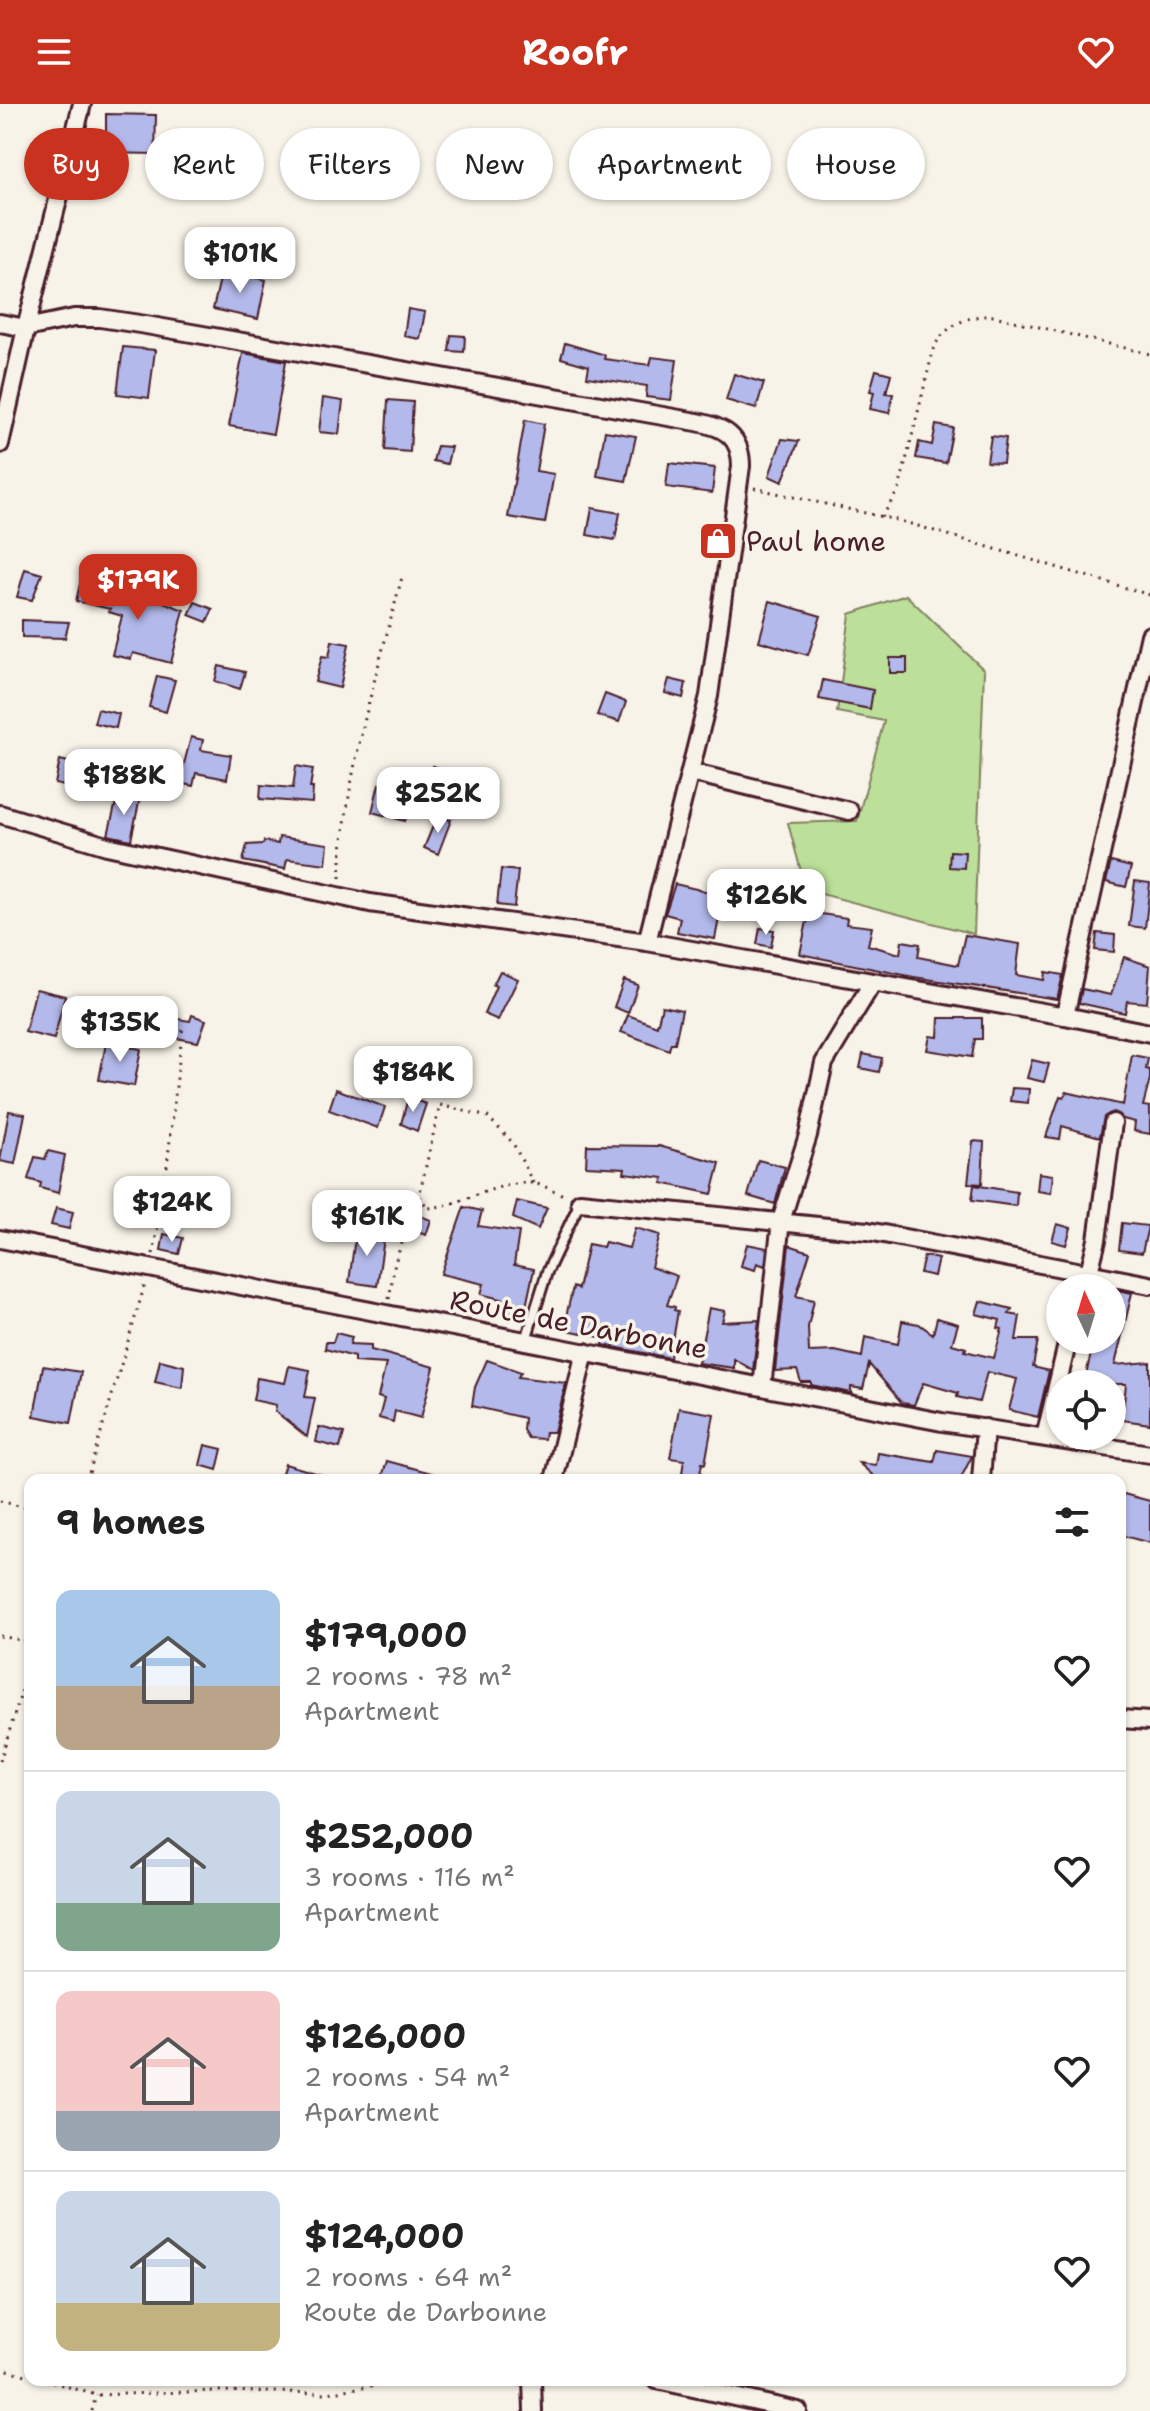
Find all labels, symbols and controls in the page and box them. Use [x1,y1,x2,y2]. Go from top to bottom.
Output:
text: Roofr [522,28,628,77]
icon: menu [32,30,76,74]
icon: heart [1074,30,1118,74]
chip: Buy [24,128,129,200]
chip: Rent [145,128,264,200]
chip: Filters [280,128,420,200]
chip: New [436,128,553,200]
chip: Apartment [569,128,771,200]
chip: House [787,128,925,200]
pin: $101K [184,227,296,295]
text: $101K [202,235,278,270]
shop icon: Paul home [697,520,739,562]
place label: Paul home [746,522,886,560]
pin: $179K [82,554,194,622]
text: $179K [97,562,179,597]
pin: $188K [68,749,180,817]
text: $188K [82,757,166,792]
pin: $252K [382,767,494,835]
text: $252K [395,775,481,810]
pin: $126K [710,869,822,937]
text: $126K [725,877,807,912]
pin: $135K [64,996,176,1064]
text: $135K [80,1004,160,1039]
pin: $184K [357,1046,469,1114]
text: $184K [372,1054,454,1089]
pin: $124K [116,1176,228,1244]
text: $124K [131,1184,213,1219]
pin: $161K [311,1190,423,1258]
text: $161K [330,1198,404,1233]
north arrow [1046,1274,1126,1354]
map controls [1046,1274,1126,1450]
street label: Route de Darbonne [447,1280,711,1368]
button: locate [1046,1370,1126,1450]
text: 9 homes [56,1499,205,1545]
icon: filters [1050,1500,1094,1544]
text: $179,000 [304,1612,467,1658]
icon: home [120,1622,216,1718]
icon: heart [1050,1648,1094,1692]
text: 2 rooms · 78 m² [304,1658,512,1693]
text: Apartment [304,1693,440,1728]
text: $252,000 [304,1813,474,1859]
icon: home [120,1823,216,1919]
icon: heart [1050,1849,1094,1893]
text: 3 rooms · 116 m² [304,1859,515,1894]
text: Apartment [304,1894,440,1929]
text: $126,000 [304,2013,466,2059]
icon: home [120,2023,216,2119]
icon: heart [1050,2049,1094,2093]
text: 2 rooms · 54 m² [304,2059,510,2094]
text: Apartment [304,2094,440,2129]
text: $124,000 [304,2213,465,2259]
icon: home [120,2223,216,2319]
icon: heart [1050,2249,1094,2293]
text: 2 rooms · 64 m² [304,2259,512,2294]
text: Route de Darbonne [304,2294,547,2329]

